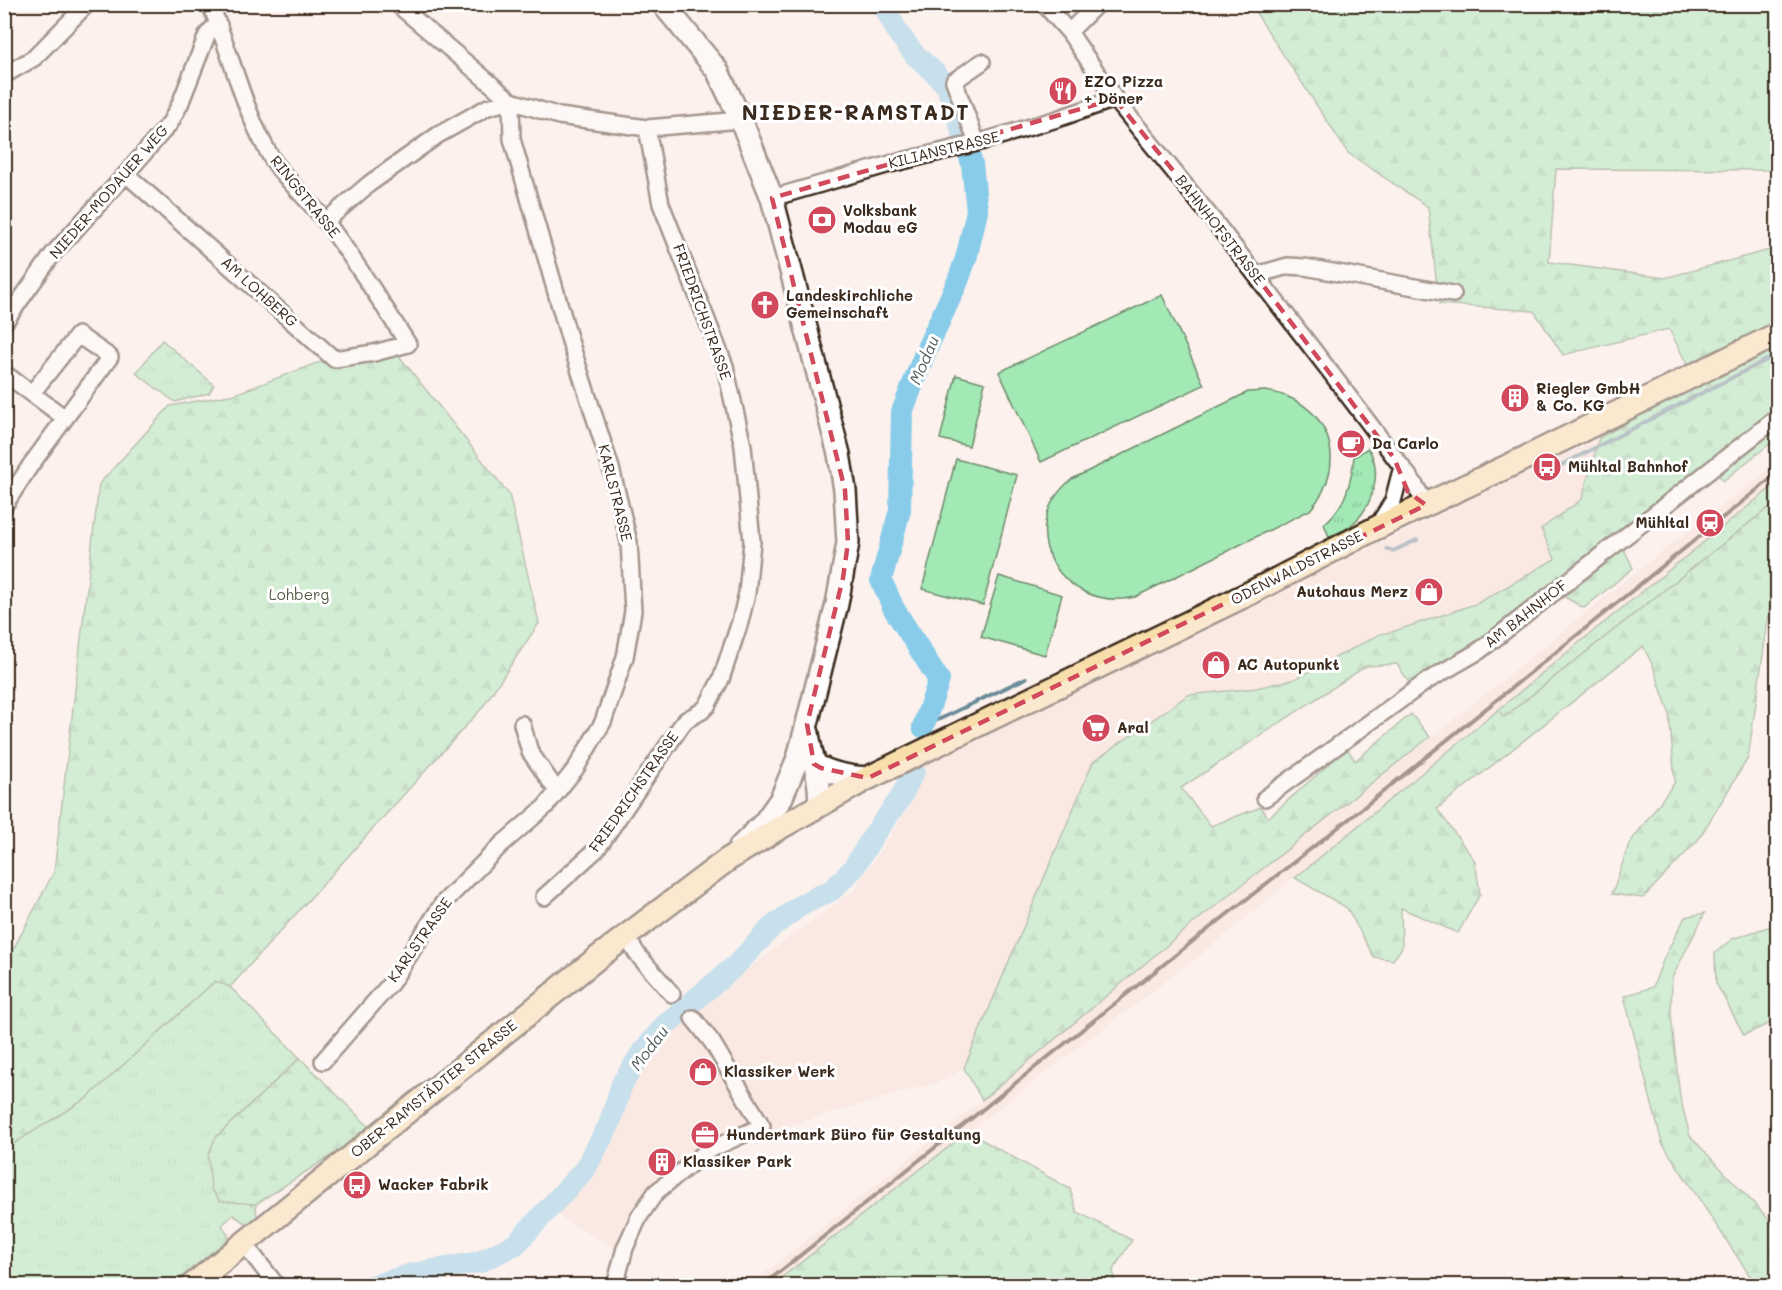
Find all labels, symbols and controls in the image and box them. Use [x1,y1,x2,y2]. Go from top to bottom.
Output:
place label: EZO Pizza + Döner [1084,71,1163,108]
restaurant icon: EZO Pizza + Döner [1047,75,1079,107]
district label: NIEDER-RAMSTADT [742,98,970,125]
street label: NIEDER-MODAUER WEG [44,120,172,263]
street label: KILIANSTRASSE [886,125,1002,173]
street label: RINGSTRASSE [266,151,345,242]
street label: BAHNHOFSTRASSE [1171,170,1270,289]
place label: Volksbank Modau eG [843,200,918,237]
bank icon: Volksbank Modau eG [806,204,838,236]
street label: FRIEDRICHSTRASSE [669,241,737,383]
street label: AM LOHBERG [217,252,302,331]
place label: Landeskirchliche Gemeinschaft [786,285,913,322]
church icon: Landeskirchliche Gemeinschaft [749,289,781,321]
water label: Modau [904,332,943,387]
place label: Riegler GmbH & Co. KG [1536,378,1641,415]
building icon: Riegler GmbH & Co. KG [1499,382,1531,414]
cafe icon: Da Carlo [1335,428,1367,460]
place label: Da Carlo [1372,433,1439,453]
street label: KARLSTRASSE [594,442,638,544]
bus stop icon: Mühltal Bahnhof [1531,451,1563,483]
place label: Mühltal Bahnhof [1568,456,1688,476]
station icon: Mühltal [1694,507,1726,539]
place label: Mühltal [1636,512,1689,532]
street label: ODENWALDSTRASSE [1227,525,1366,609]
street label: AM BAHNHOF [1480,575,1571,652]
shop icon: Autohaus Merz [1413,576,1445,608]
place label: Autohaus Merz [1296,581,1409,601]
park label: Lohberg [269,584,329,604]
shop icon: AC Autopunkt [1200,649,1232,681]
place label: AC Autopunkt [1237,654,1340,674]
supermarket icon: Aral [1080,712,1112,744]
place label: Aral [1117,717,1149,737]
street label: FRIEDRICHSTRASSE [584,727,683,856]
street label: KARLSTRASSE [383,893,456,986]
street label: OBER-RAMSTÄDTER STRASSE [346,1014,521,1162]
water label: Modau [625,1021,672,1074]
shop icon: Klassiker Werk [687,1056,719,1088]
place label: Klassiker Werk [724,1061,835,1081]
office icon: Hundertmark Büro für Gestaltung [689,1119,721,1151]
place label: Hundertmark Büro für Gestaltung [726,1124,981,1144]
building icon: Klassiker Park [646,1146,678,1178]
place label: Klassiker Park [683,1151,792,1171]
bus stop icon: Wacker Fabrik [341,1169,373,1201]
place label: Wacker Fabrik [378,1174,489,1194]

